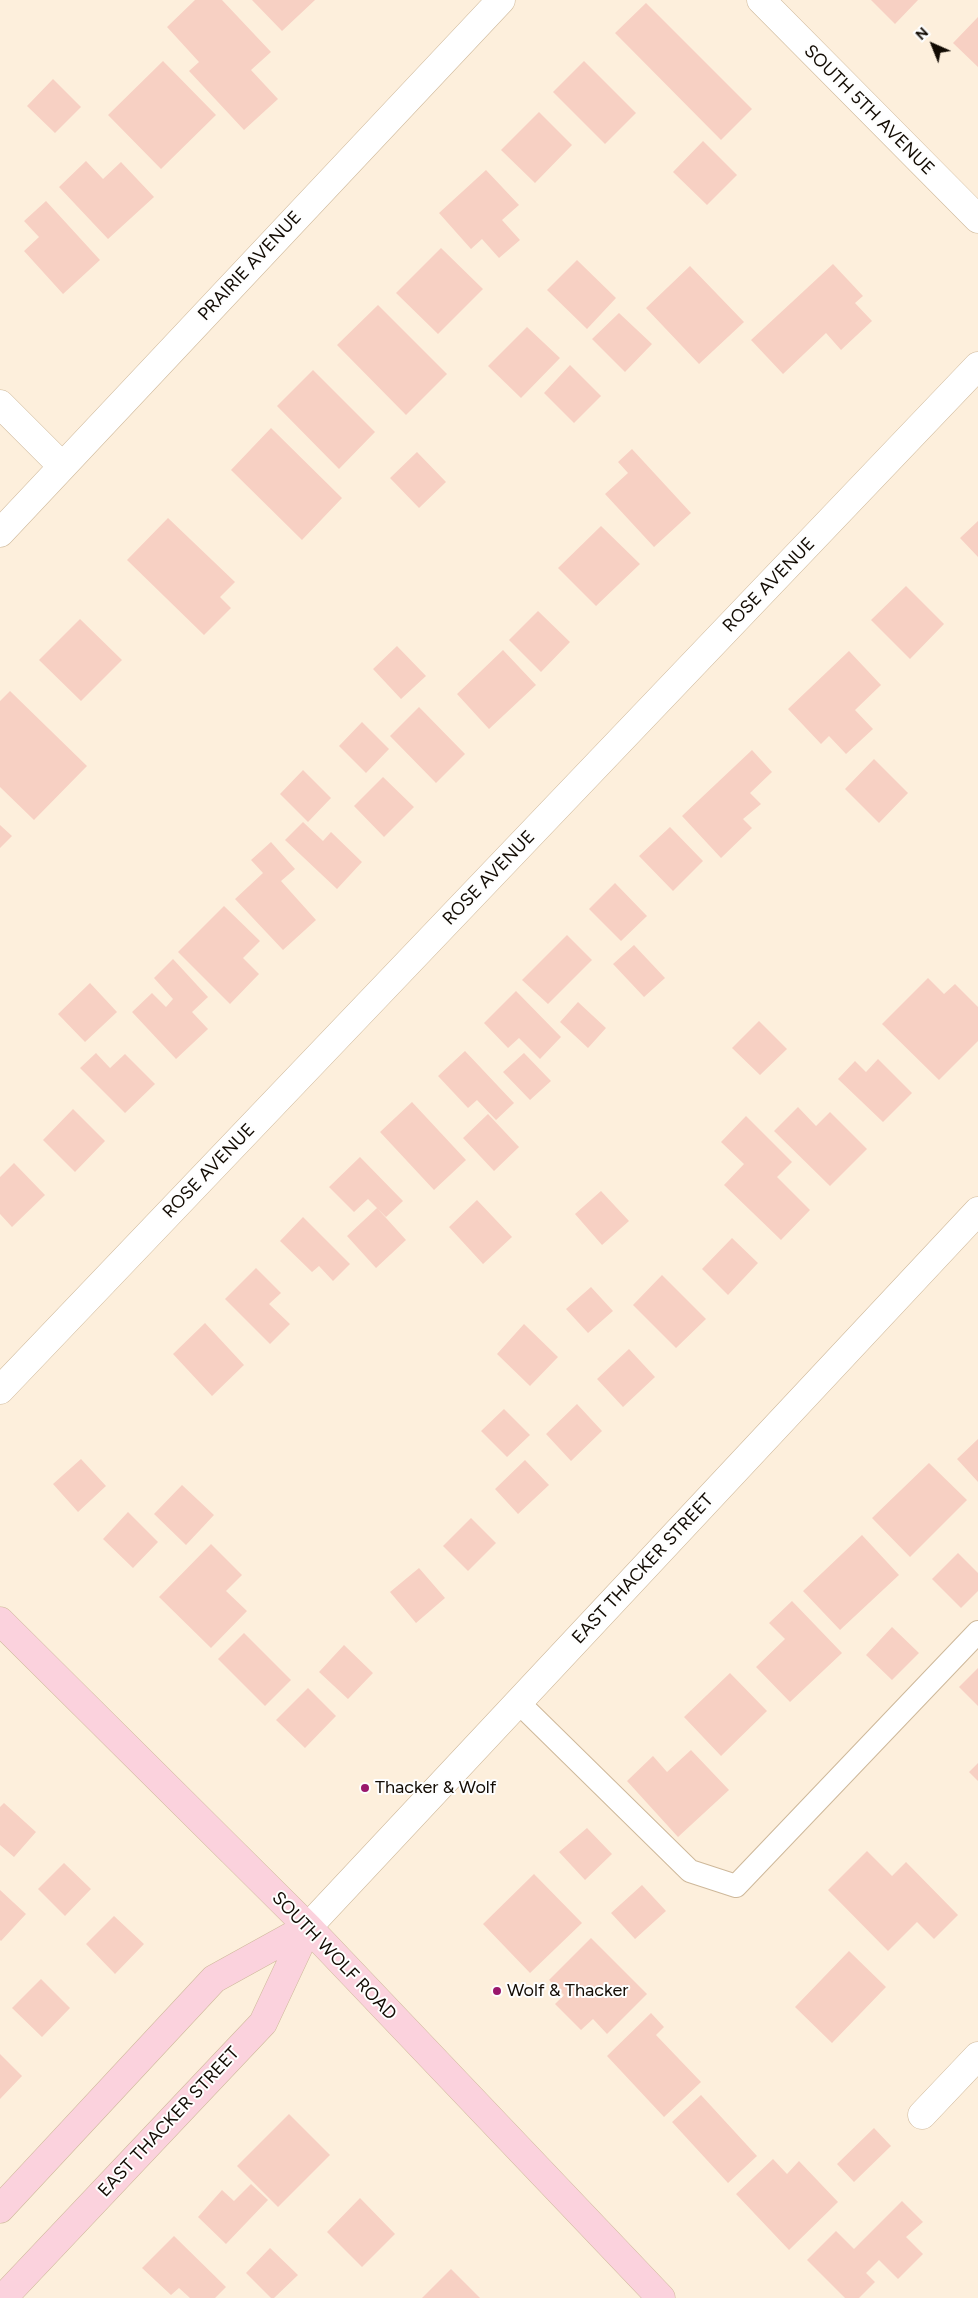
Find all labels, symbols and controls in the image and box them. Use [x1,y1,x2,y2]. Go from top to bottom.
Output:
north arrow [908,20,958,70]
text: N [912,24,932,44]
street label: SOUTH 5TH AVENUE [799,40,939,180]
street label: PRAIRIE AVENUE [194,207,306,325]
street label: ROSE AVENUE [718,533,820,637]
street label: ROSE AVENUE [438,826,540,930]
street label: ROSE AVENUE [158,1119,260,1223]
street label: EAST THACKER STREET [568,1489,718,1649]
place label: Thacker & Wolf [375,1777,496,1799]
marker: Thacker & Wolf [359,1782,371,1794]
street label: SOUTH WOLF ROAD [267,1887,401,2025]
place label: Wolf & Thacker [507,1980,628,2002]
marker: Wolf & Thacker [491,1985,503,1997]
street label: EAST THACKER STREET [94,2042,244,2202]

